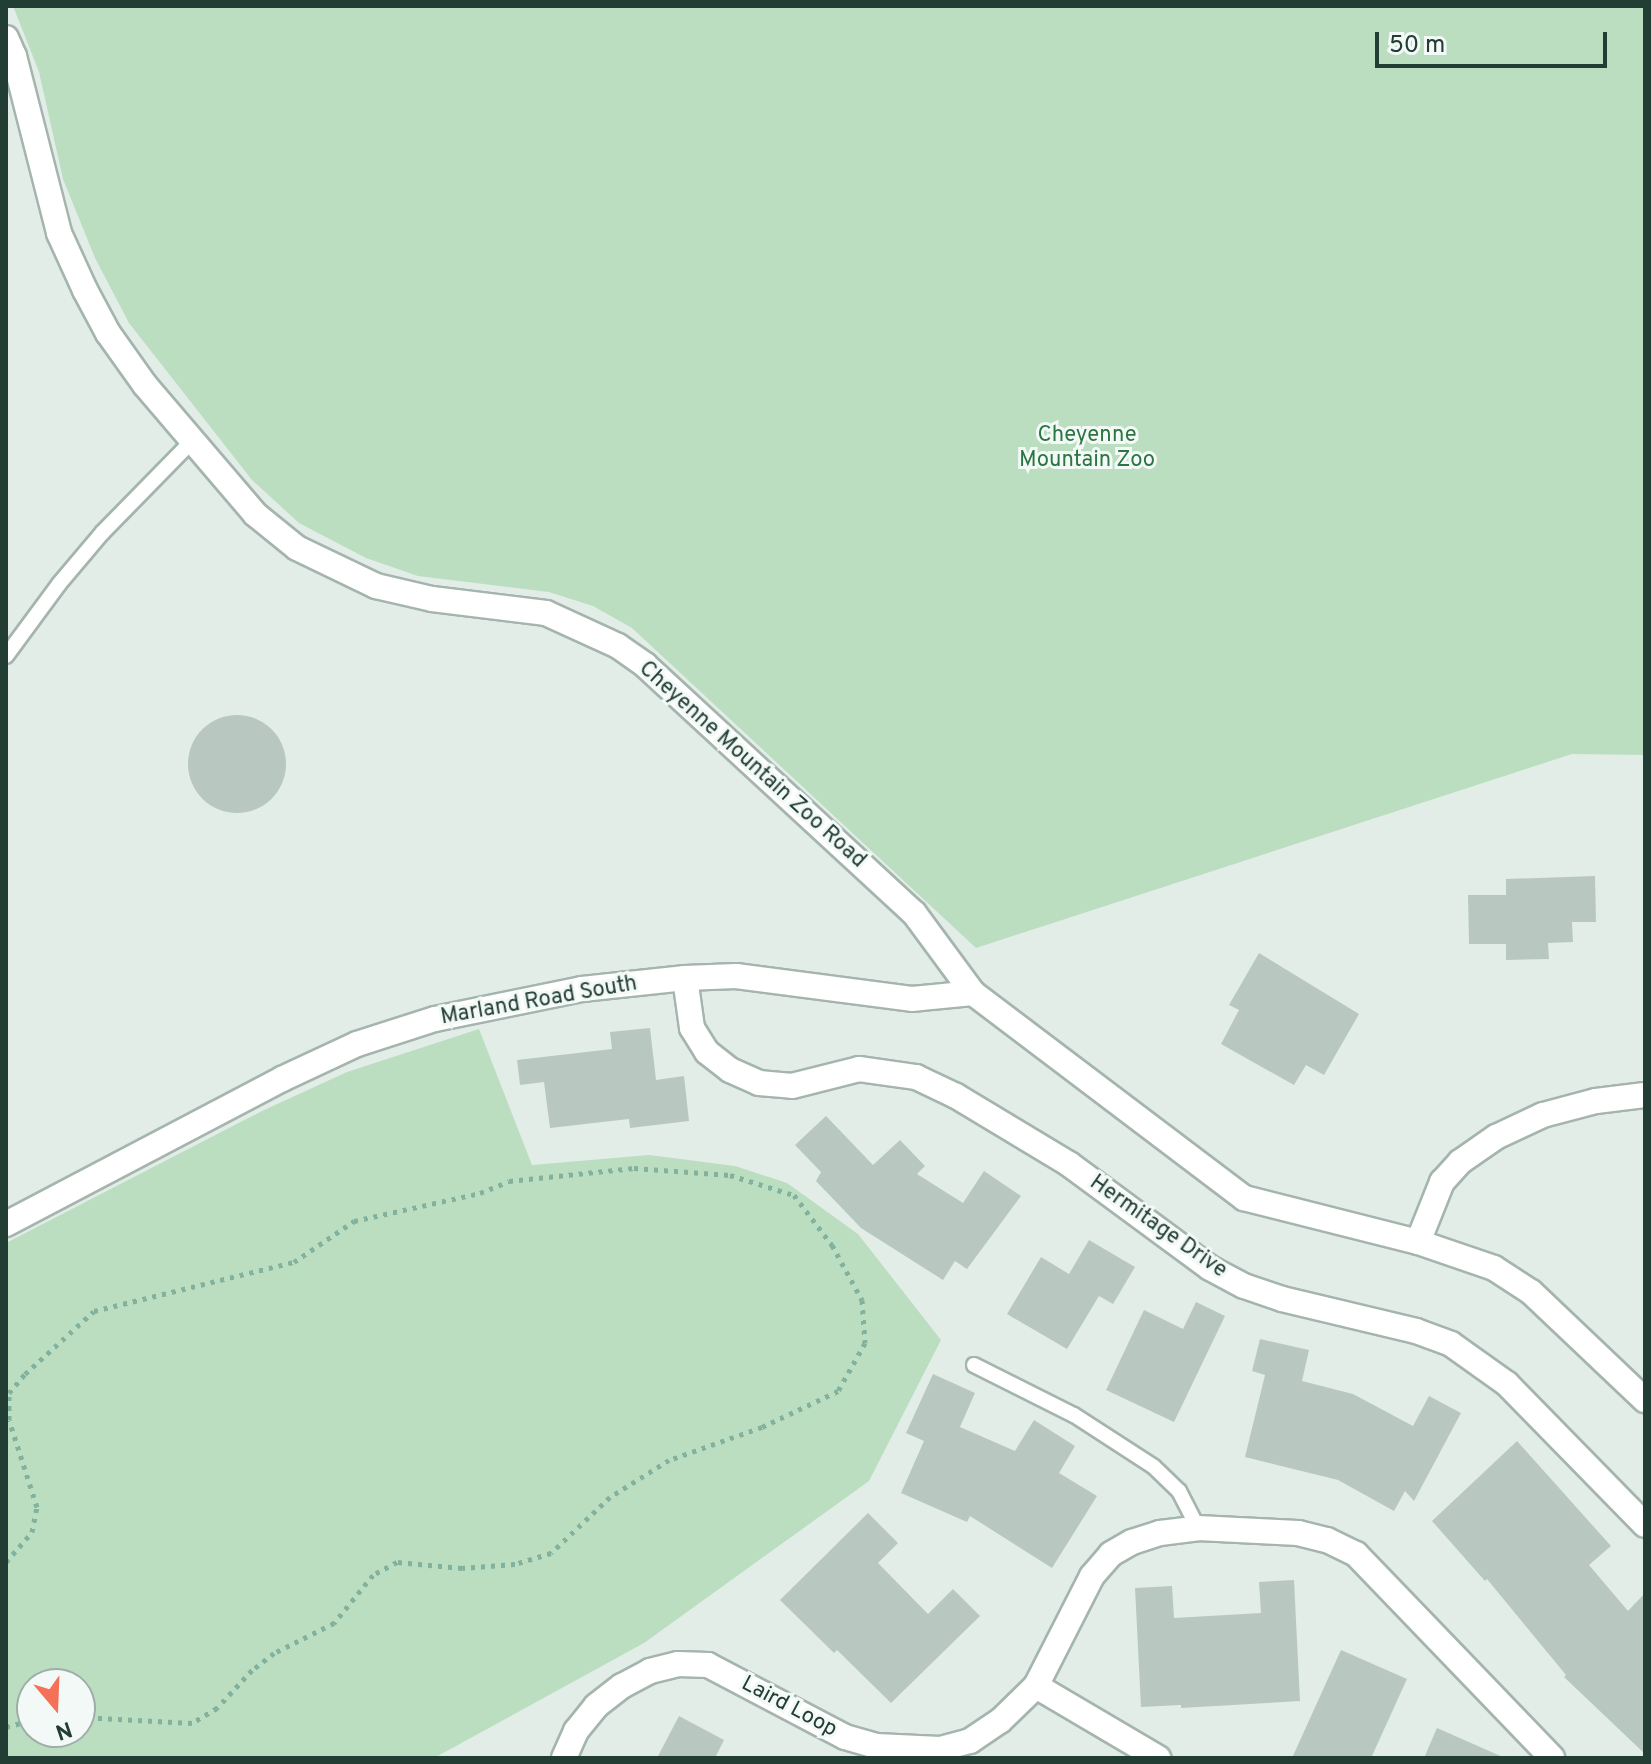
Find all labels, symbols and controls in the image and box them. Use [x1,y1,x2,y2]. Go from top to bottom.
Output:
scale bar [1379,16,1611,66]
text: 50 m [1389,31,1445,61]
park label: Cheyenne Mountain Zoo [1019,422,1155,474]
street label: Cheyenne Mountain Zoo Road [633,656,871,874]
street label: Marland Road South [439,971,639,1031]
street label: Hermitage Drive [1084,1170,1232,1284]
north arrow [16,1668,96,1748]
street label: Laird Loop [737,1671,841,1743]
text: N [51,1714,75,1745]

